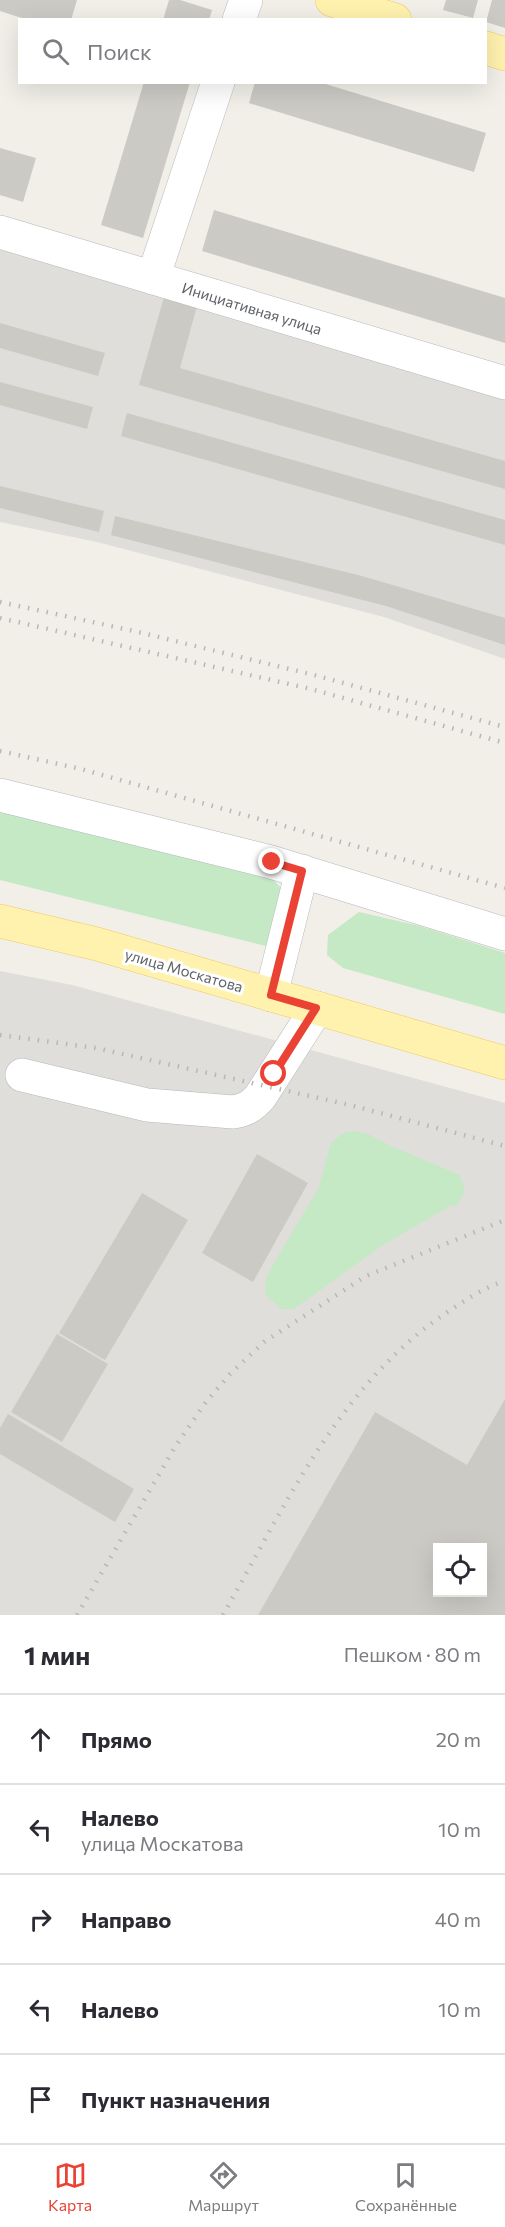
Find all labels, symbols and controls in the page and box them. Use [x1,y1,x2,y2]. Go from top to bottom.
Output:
search box [18,18,487,84]
icon: search [39,35,72,68]
text: Поиск [87,38,152,65]
street label: Инициативная улица [180,278,324,338]
route end [258,848,284,874]
street label: улица Москатова [123,945,245,995]
route start [260,1060,286,1086]
map controls [433,1543,487,1597]
button: locate [433,1543,487,1597]
text: 1 мин [24,1639,90,1670]
text: Пешком · 80 m [344,1642,481,1666]
icon: ahead [24,1723,57,1756]
text: Прямо [81,1726,152,1753]
text: 20 m [436,1727,481,1751]
text: Налево [81,1804,159,1831]
icon: left [24,1813,57,1846]
text: 10 m [438,1817,481,1841]
text: улица Москатова [81,1831,244,1855]
icon: right [24,1903,57,1936]
text: Направо [81,1906,171,1933]
text: 40 m [435,1907,481,1931]
icon: left [24,1993,57,2026]
text: Налево [81,1996,159,2023]
text: 10 m [438,1997,481,2021]
icon: arrive [24,2083,57,2116]
text: Пункт назначения [81,2086,270,2113]
tab: Карта [48,2159,92,2214]
tab: Маршрут [188,2159,259,2214]
tab: Сохранённые [355,2159,457,2214]

